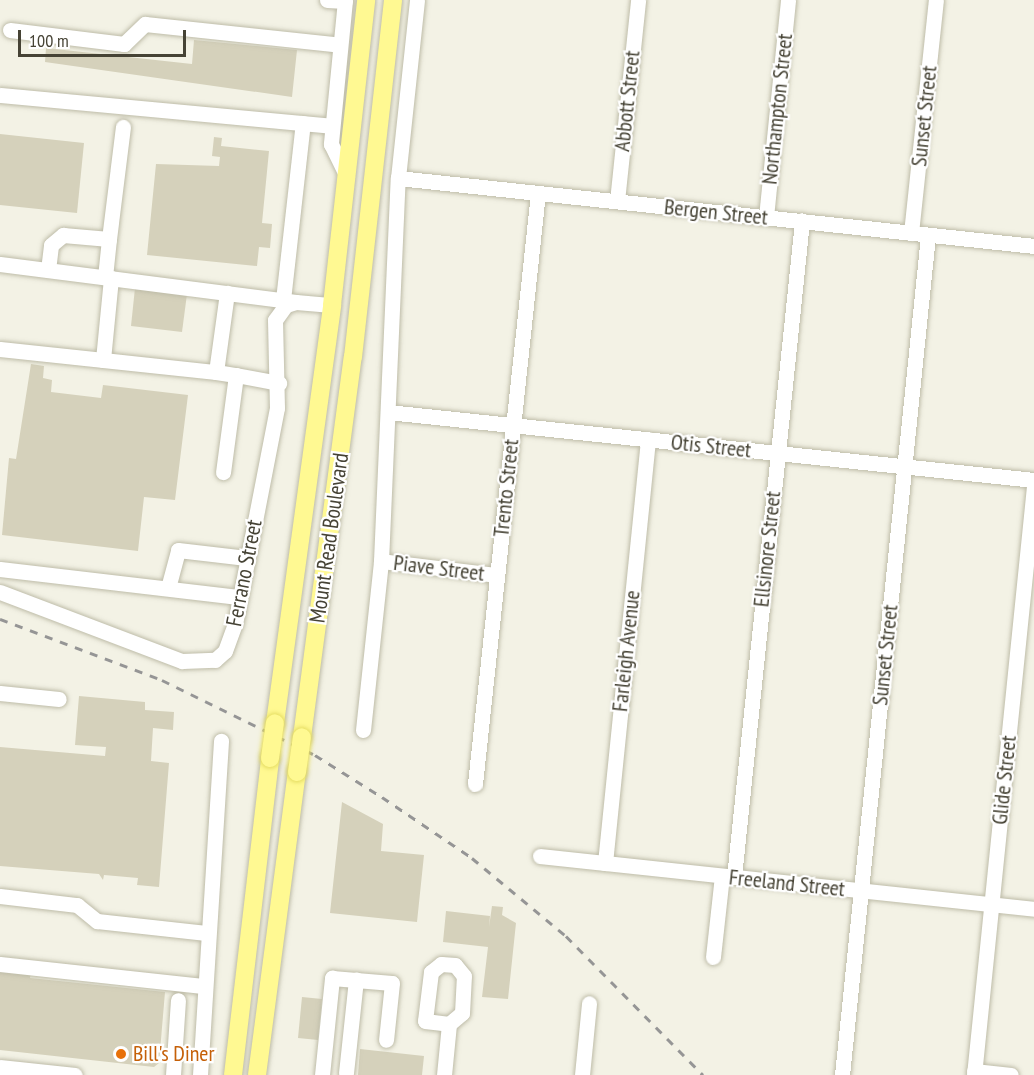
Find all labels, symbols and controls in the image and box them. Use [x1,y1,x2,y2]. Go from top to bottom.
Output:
scale bar [21,18,189,56]
text: 100 m [29,29,69,52]
street label: Northampton Street [756,32,798,186]
street label: Abbott Street [609,49,645,153]
street label: Sunset Street [906,64,942,168]
street label: Bergen Street [663,193,769,231]
street label: Otis Street [670,429,752,463]
street label: Trento Street [488,438,524,538]
street label: Mount Read Boulevard [304,451,354,625]
street label: Ellsinore Street [748,490,786,608]
street label: Ferrano Street [221,517,267,629]
street label: Piave Street [392,549,486,587]
street label: Farleigh Avenue [606,589,646,713]
street label: Sunset Street [867,603,903,707]
street label: Glide Street [986,734,1022,826]
street label: Freeland Street [728,864,846,902]
place label: Bill's Diner [133,1041,214,1067]
marker: Bill's Diner [114,1047,128,1061]

